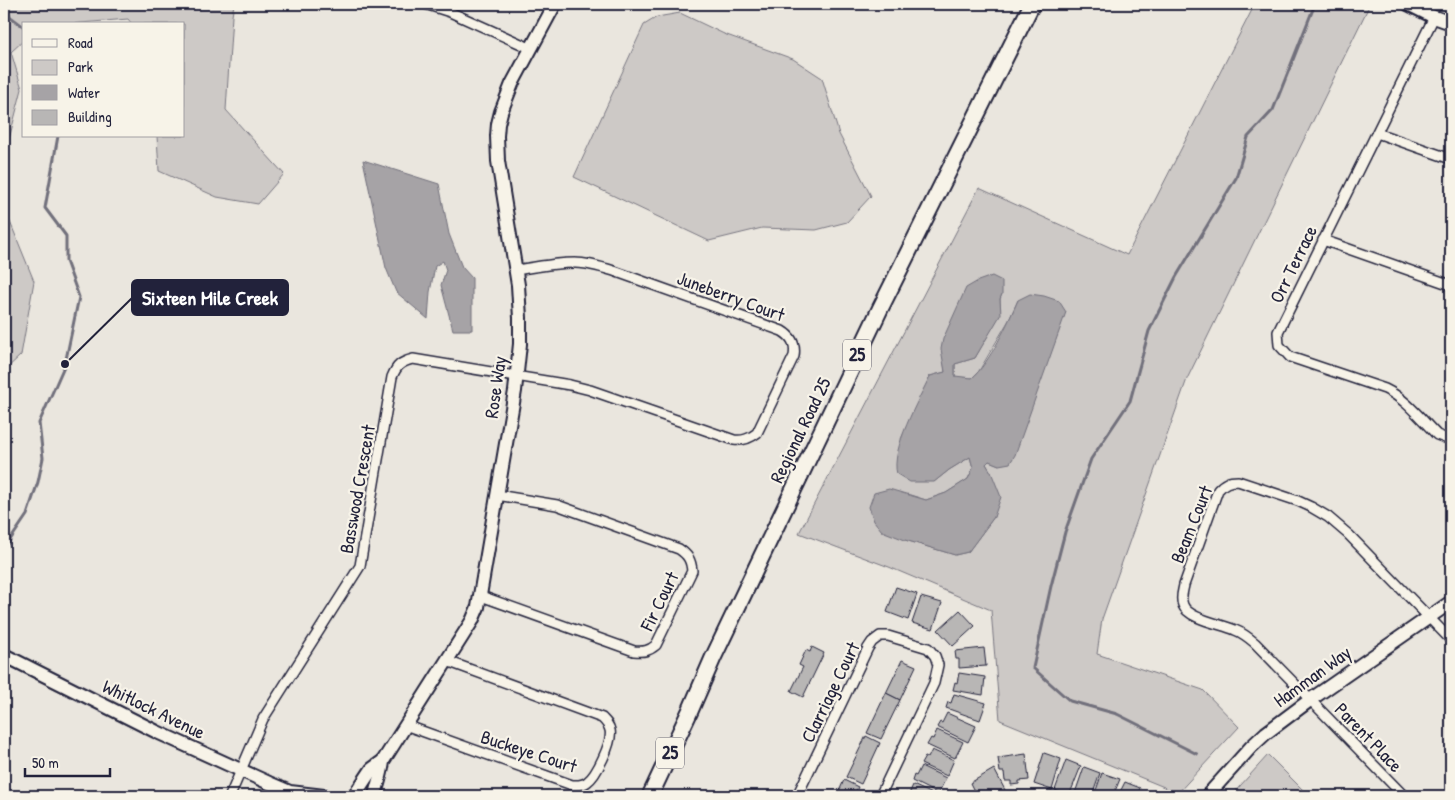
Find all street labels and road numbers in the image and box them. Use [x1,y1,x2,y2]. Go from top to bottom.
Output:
street label: Orr Terrace [1263,221,1323,307]
street label: Juneberry Court [674,265,789,328]
road number: 25 [843,340,871,370]
street label: Rose Way [478,354,512,420]
street label: Regional Road 25 [763,373,837,487]
street label: Basswood Crescent [333,422,381,555]
street label: Beam Court [1164,481,1218,567]
street label: Fir Court [633,567,685,636]
street label: Clarriage Court [794,637,866,747]
street label: Hamman Way [1268,639,1356,713]
street label: Whitlock Avenue [98,673,210,745]
street label: Parent Place [1329,696,1409,778]
street label: Buckeye Court [478,723,581,779]
road number: 25 [656,738,684,768]

